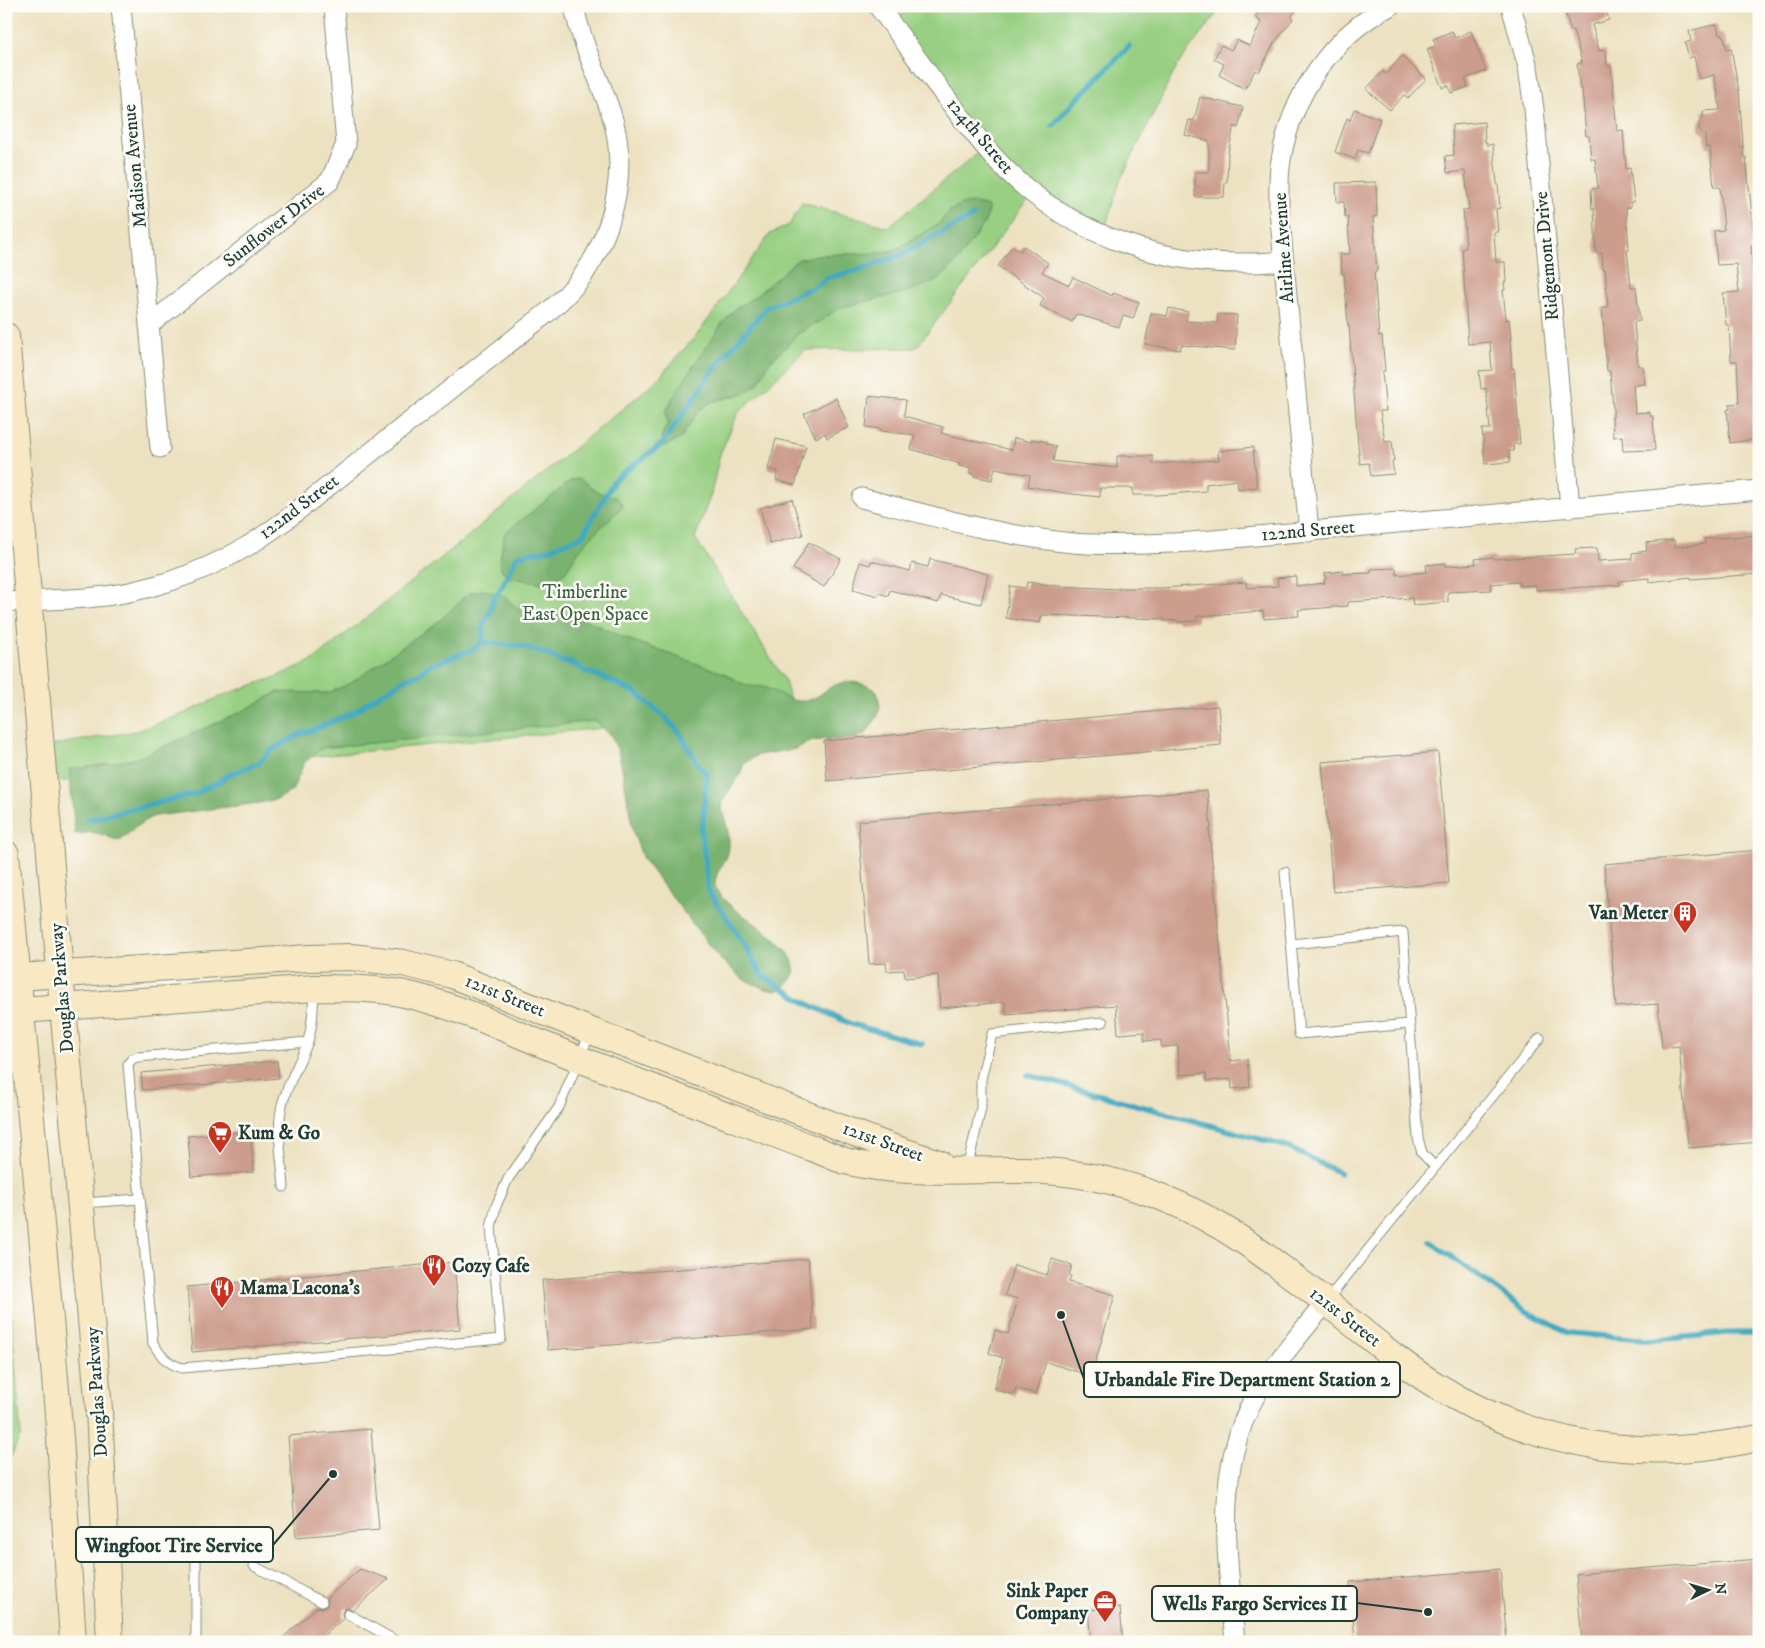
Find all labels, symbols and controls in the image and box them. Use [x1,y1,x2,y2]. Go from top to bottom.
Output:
street label: 124th Street [942,93,1018,179]
street label: Madison Avenue [118,103,152,229]
street label: Sunflower Drive [219,179,329,273]
street label: Ridgemont Drive [1530,190,1564,322]
street label: Airline Avenue [1269,192,1299,304]
street label: 122nd Street [255,470,343,544]
street label: 122nd Street [1260,515,1356,547]
park label: Timberline East Open Space [522,581,648,626]
building icon: Van Meter [1672,900,1698,934]
place label: Van Meter [1588,902,1669,925]
street label: Douglas Parkway [45,921,79,1054]
street label: 121st Street [461,969,549,1023]
street label: 121st Street [839,1117,927,1167]
supermarket icon: Kum & Go [207,1120,233,1154]
place label: Kum & Go [238,1122,320,1145]
restaurant icon: Cozy Cafe [421,1253,447,1287]
place label: Cozy Cafe [452,1255,530,1278]
restaurant icon: Mama Lacona's [209,1275,235,1309]
place label: Mama Lacona's [240,1277,361,1300]
street label: 121st Street [1305,1282,1385,1352]
street label: Douglas Parkway [81,1325,113,1458]
callout: Urbandale Fire Department Station 2 [1084,1362,1400,1397]
text: Urbandale Fire Department Station 2 [1094,1368,1391,1393]
callout: Wingfoot Tire Service [76,1527,273,1562]
text: Wingfoot Tire Service [84,1534,264,1559]
north arrow [1682,1566,1732,1616]
place label: Sink Paper Company [1006,1580,1089,1625]
text: N [1710,1582,1729,1596]
callout: Wells Fargo Services II [1152,1586,1357,1621]
office icon: Sink Paper Company [1092,1589,1118,1623]
text: Wells Fargo Services II [1162,1592,1347,1617]

